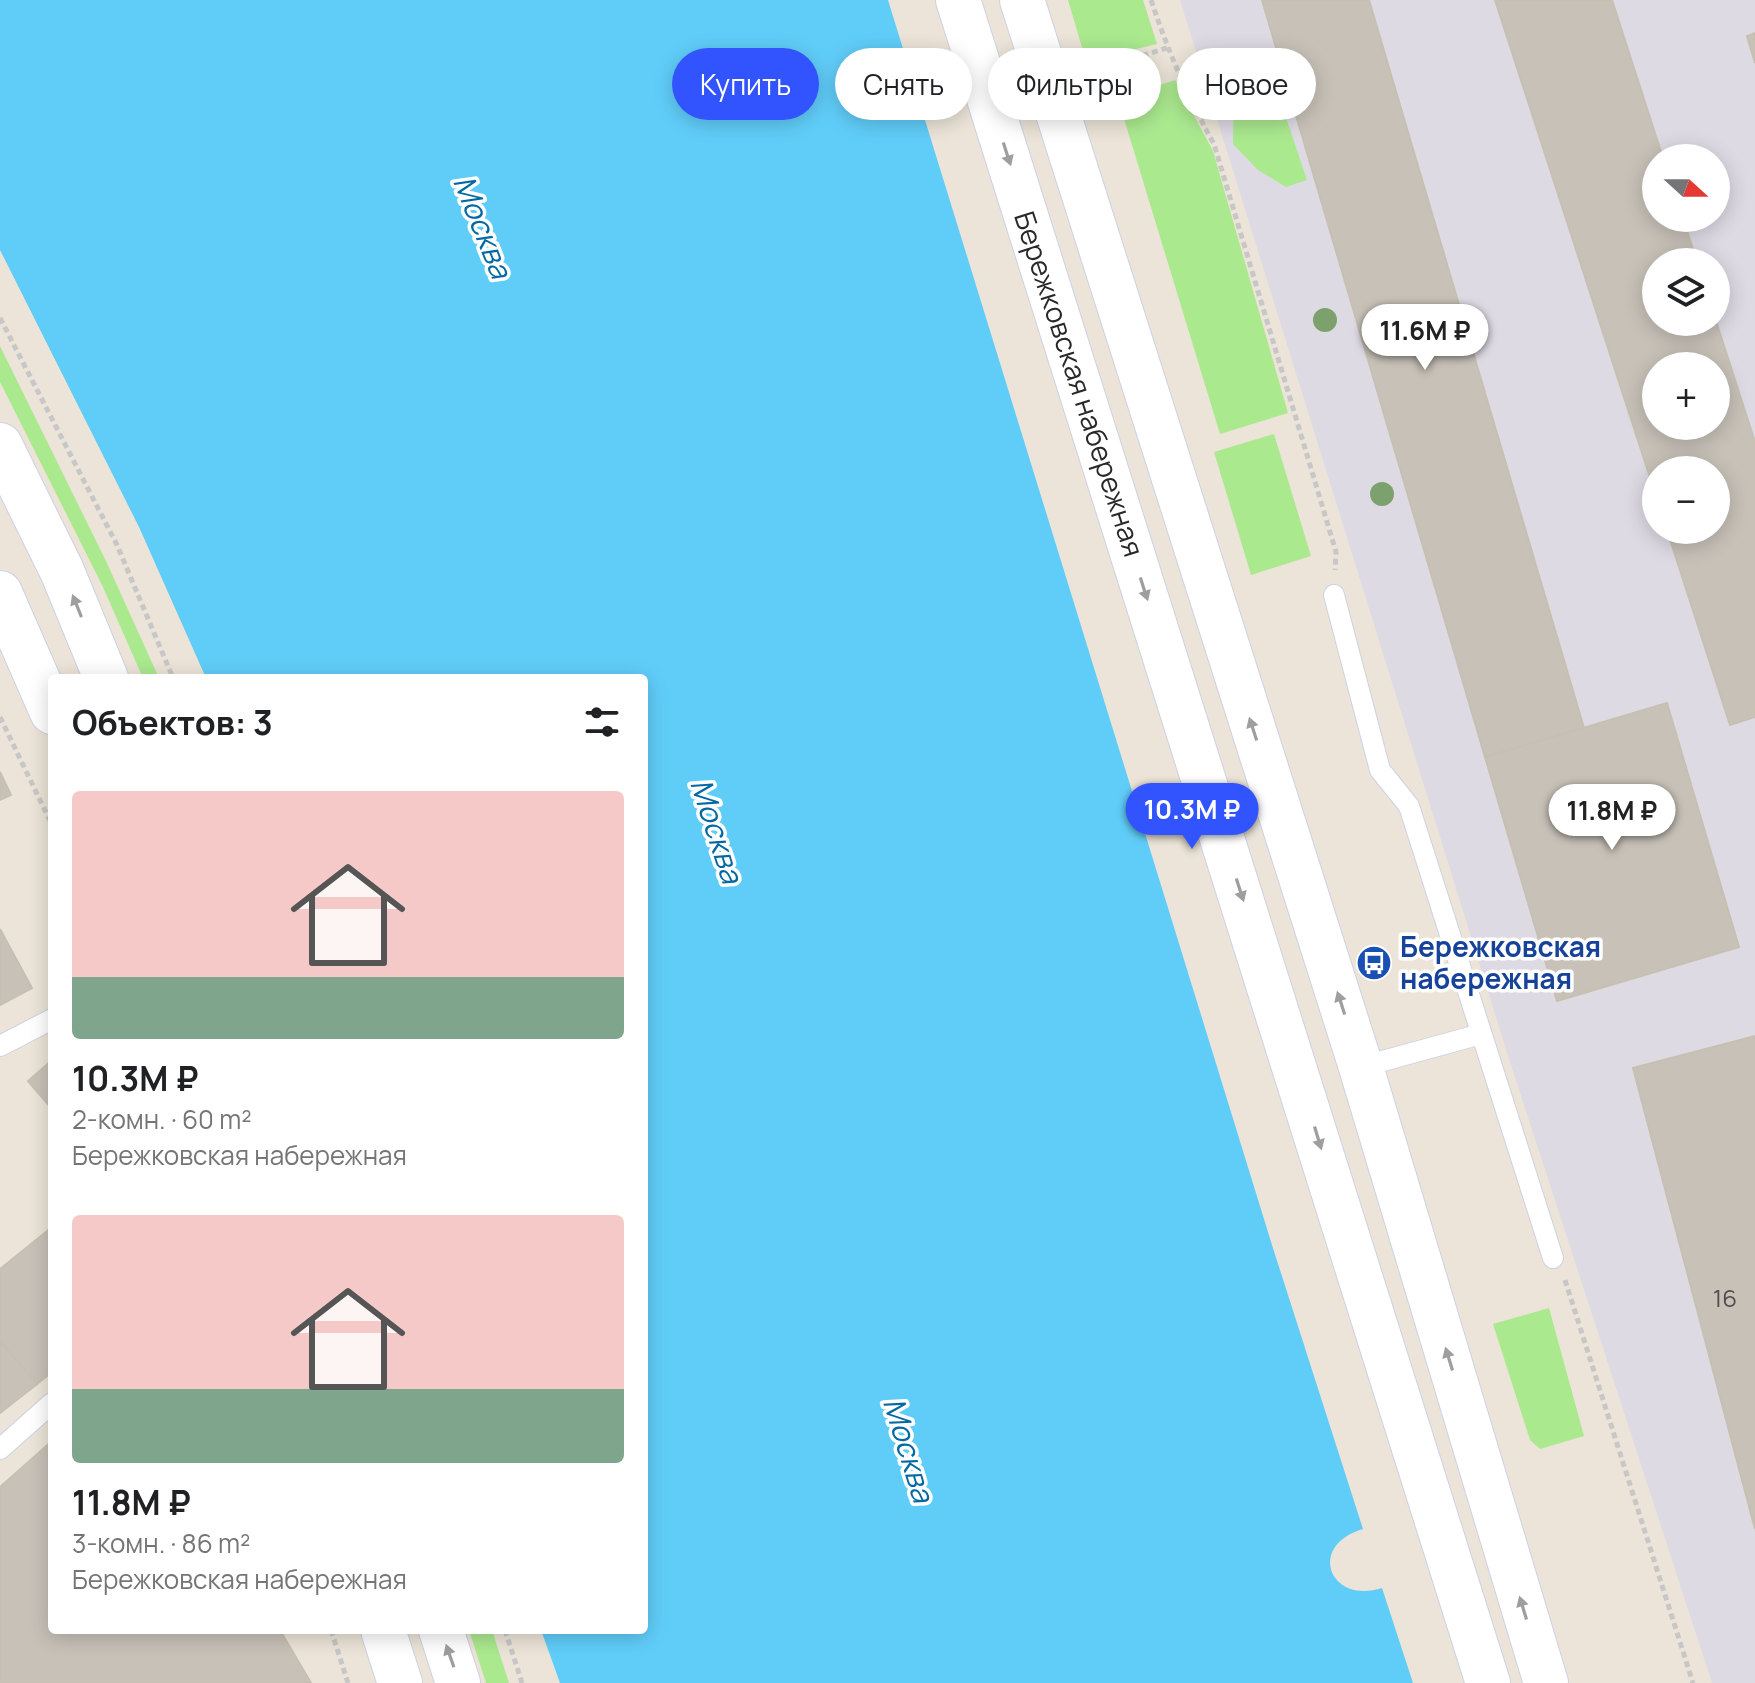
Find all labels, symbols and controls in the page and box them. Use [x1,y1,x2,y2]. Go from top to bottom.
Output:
chip: Купить [672,48,819,120]
chip: Снять [835,48,972,120]
chip: Фильтры [988,48,1161,120]
chip: Новое [1177,48,1316,120]
one-way arrow [1001,143,1013,167]
north arrow [1642,144,1730,232]
map controls [1642,144,1730,544]
water label: Москва [444,169,523,285]
street label: Бережковская набережная [1006,206,1154,561]
button: layers [1642,248,1730,336]
pin: 11.6M ₽ [1351,304,1499,372]
text: 11.6M ₽ [1379,312,1471,348]
button: + [1642,352,1730,440]
button: − [1642,456,1730,544]
one-way arrow [1138,578,1151,602]
one-way arrow [70,594,83,618]
text: Объектов: 3 [72,699,273,745]
icon: filters [580,700,624,744]
one-way arrow [1247,716,1259,740]
water label: Москва [681,773,754,889]
pin: 10.3M ₽ [1118,783,1266,851]
pin: 11.8M ₽ [1538,784,1686,852]
text: 10.3M ₽ [1144,791,1240,827]
text: 11.8M ₽ [1567,792,1657,828]
icon: home [276,843,420,987]
one-way arrow [1234,879,1246,903]
place label: Бережковская набережная [1400,927,1601,997]
bus stop icon: Бережковская набережная [1355,944,1393,982]
one-way arrow [1334,991,1346,1015]
text: 10.3M ₽ [72,1055,199,1101]
text: 2-комн. · 60 m² [72,1101,252,1137]
one-way arrow [1312,1127,1324,1151]
text: Бережковская набережная [72,1137,407,1173]
icon: home [276,1267,420,1411]
house number: 16 [1713,1281,1737,1314]
one-way arrow [1442,1347,1455,1371]
water label: Москва [874,1392,945,1508]
text: 11.8M ₽ [72,1479,191,1525]
text: 3-комн. · 86 m² [72,1525,250,1561]
text: Бережковская набережная [72,1561,407,1597]
one-way arrow [1516,1596,1529,1620]
one-way arrow [443,1644,455,1668]

